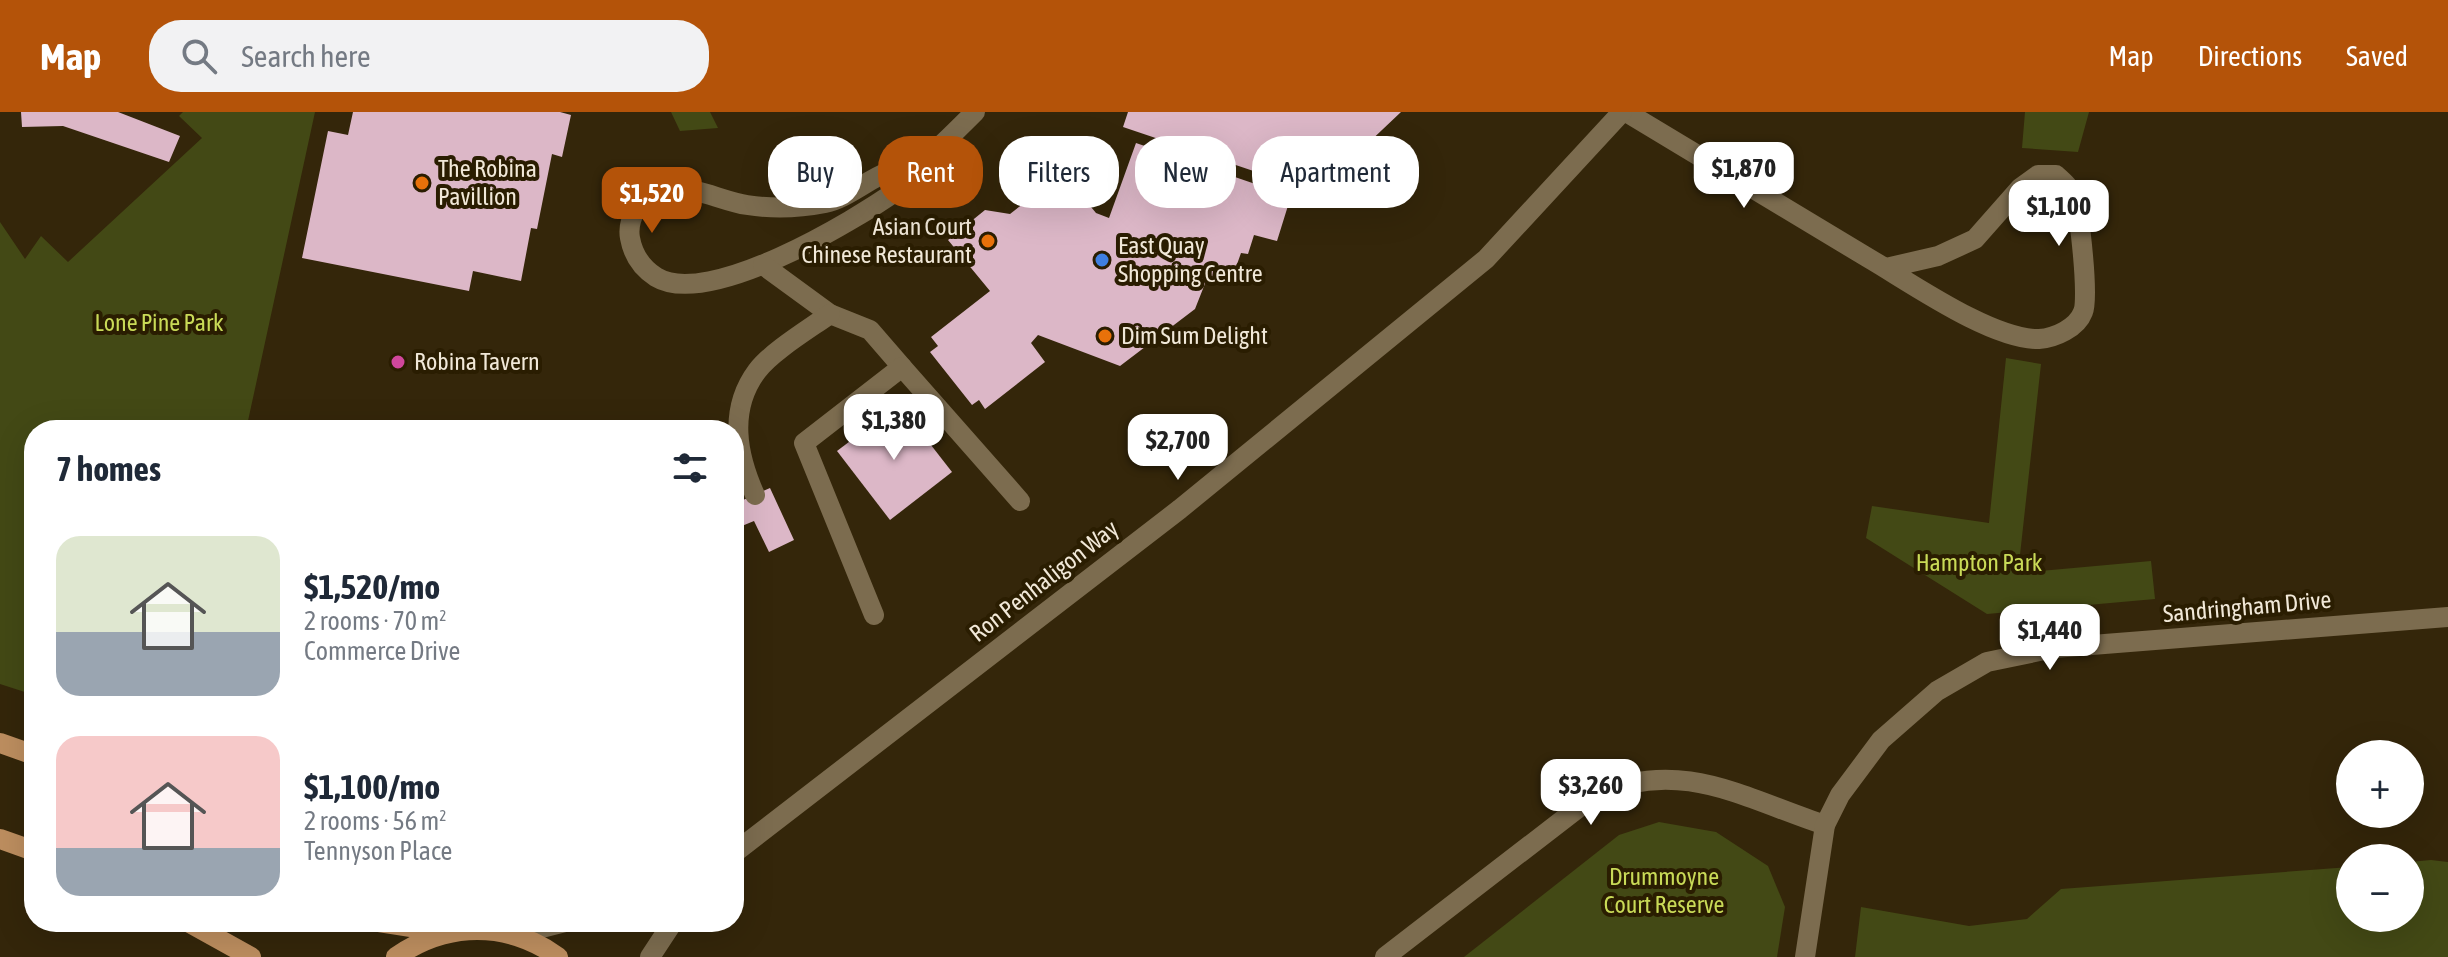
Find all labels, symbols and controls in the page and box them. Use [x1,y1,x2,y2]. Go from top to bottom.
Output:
search box [149,20,709,92]
icon: search [177,34,221,78]
text: Map [40,35,101,78]
text: Search here [241,39,371,73]
text: Map [2109,40,2154,72]
text: Directions [2198,40,2302,72]
text: Saved [2346,40,2408,72]
chip: Buy [768,136,862,208]
chip: Rent [878,136,983,208]
chip: Filters [999,136,1119,208]
chip: New [1135,136,1236,208]
chip: Apartment [1252,136,1419,208]
pin: $1,870 [1679,142,1809,210]
text: $1,870 [1712,153,1776,183]
place label: The Robina Pavillion [438,155,537,210]
pin: $1,520 [587,167,717,235]
marker: The Robina Pavillion [413,174,431,192]
text: $1,520 [620,178,684,208]
pin: $1,100 [1994,180,2124,248]
text: $1,100 [2027,191,2091,221]
place label: Asian Court Chinese Restaurant [802,213,972,268]
marker: Asian Court Chinese Restaurant [979,232,997,250]
place label: East Quay Shopping Centre [1118,232,1263,287]
marker: East Quay Shopping Centre [1093,251,1111,269]
park label: Lone Pine Park [94,309,224,336]
place label: Dim Sum Delight [1121,322,1268,349]
marker: Dim Sum Delight [1096,327,1114,345]
place label: Robina Tavern [414,348,540,375]
marker: Robina Tavern [389,353,407,371]
pin: $1,380 [829,394,959,462]
text: $1,380 [862,405,926,435]
pin: $2,700 [1113,414,1243,482]
text: $2,700 [1146,425,1210,455]
icon: filters [668,446,712,490]
text: 7 homes [56,449,161,488]
street label: Ron Penhaligon Way [964,514,1123,647]
park label: Hampton Park [1916,549,2043,576]
text: $1,520/mo [304,567,440,606]
icon: home [120,568,216,664]
street label: Sandringham Drive [2162,586,2332,627]
pin: $1,440 [1985,604,2115,672]
text: 2 rooms · 70 m² [304,606,446,636]
text: $1,440 [2018,615,2082,645]
text: Commerce Drive [304,636,460,666]
map controls [2336,740,2424,932]
button: + [2336,740,2424,828]
pin: $3,260 [1526,759,1656,827]
text: $1,100/mo [304,767,440,806]
icon: home [120,768,216,864]
text: $3,260 [1559,770,1623,800]
text: 2 rooms · 56 m² [304,806,446,836]
text: Tennyson Place [304,836,452,866]
button: − [2336,844,2424,932]
park label: Drummoyne Court Reserve [1604,863,1724,918]

